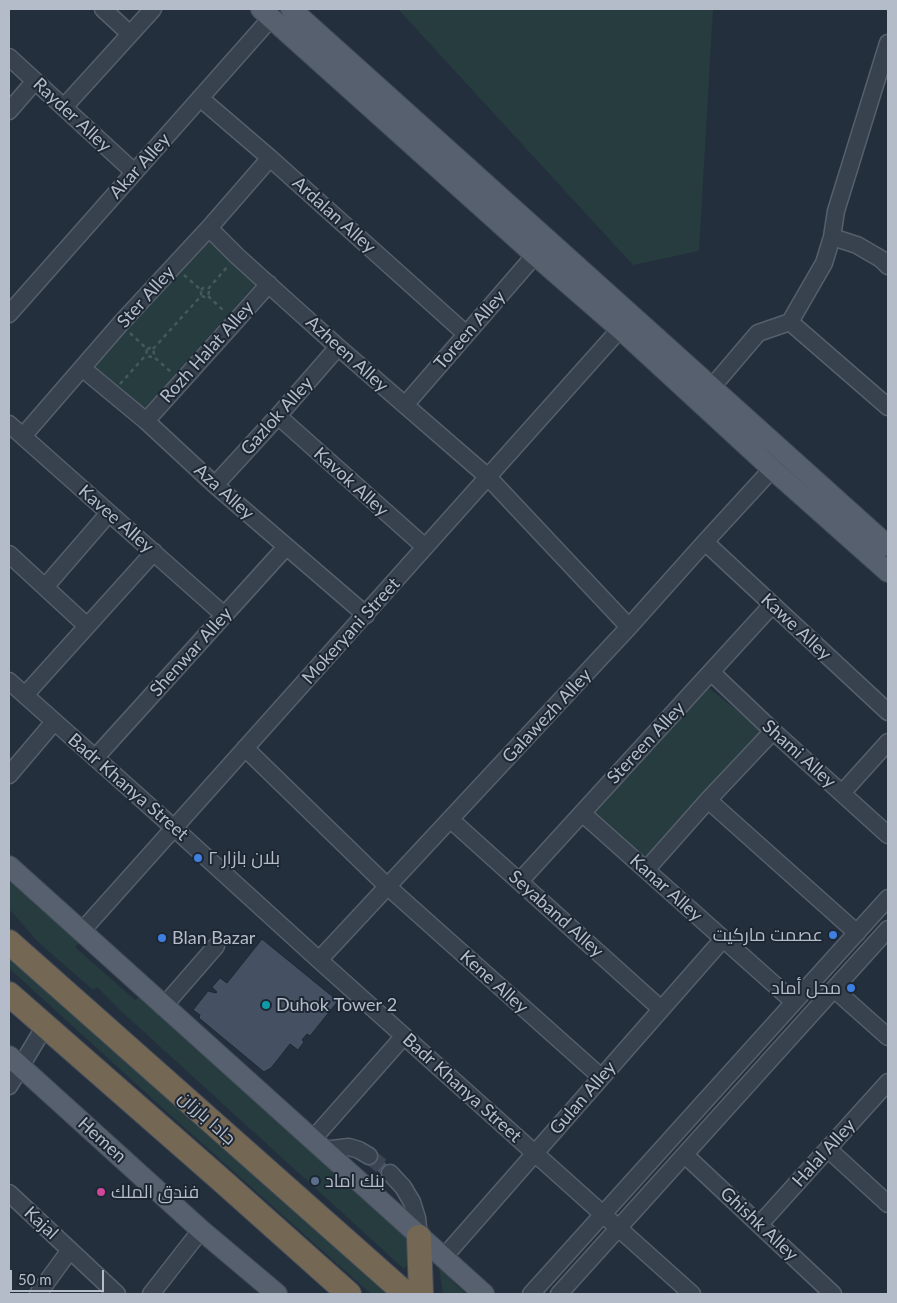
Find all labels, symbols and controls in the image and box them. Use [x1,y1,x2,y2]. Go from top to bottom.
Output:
street label: Rayder Alley [28,73,116,157]
street label: Akar Alley [105,129,175,203]
street label: Ardalan Alley [288,172,380,258]
street label: Ster Alley [113,262,179,332]
street label: Toreen Alley [430,286,510,374]
street label: Rozh Halat Alley [156,297,258,407]
street label: Azheen Alley [301,311,393,397]
street label: Gazlok Alley [236,373,318,459]
street label: Kavok Alley [309,443,393,521]
street label: Aza Alley [190,460,258,524]
street label: Kavee Alley [74,481,158,557]
street label: Mokeryani Street [298,573,404,689]
street label: Kawe Alley [756,589,836,665]
street label: Shenwar Alley [145,603,237,701]
street label: Galawezh Alley [498,665,596,767]
street label: Stereen Alley [603,697,689,789]
street label: Shami Alley [758,715,840,793]
street label: Badr Khanya Street [63,729,193,845]
place label: بلان بازار ٢ [208,847,280,869]
street label: Kanar Alley [625,850,707,926]
marker: بلان بازار ٢ [192,852,204,864]
street label: Seyaband Alley [504,866,608,962]
place label: عصمت ماركيت [713,924,823,946]
place label: Blan Bazar [172,927,255,949]
marker: عصمت ماركيت [827,929,839,941]
marker: Blan Bazar [156,932,168,944]
street label: Kene Alley [456,946,532,1018]
place label: محل أماد [771,977,841,999]
marker: محل أماد [845,982,857,994]
place label: Duhok Tower 2 [276,994,397,1016]
marker: Duhok Tower 2 [260,999,272,1011]
street label: Badr Khanya Street [398,1029,526,1147]
street label: Gulan Alley [545,1057,621,1139]
street label: جادا بارزان [174,1087,240,1149]
street label: Hemen [73,1113,131,1167]
street label: Halal Alley [788,1115,860,1191]
place label: بنك اماد [325,1170,385,1192]
marker: بنك اماد [309,1175,321,1187]
place label: فندق الملك [111,1181,199,1203]
street label: Ghishk Alley [716,1183,802,1265]
marker: فندق الملك [95,1186,107,1198]
street label: Kajal [20,1202,62,1244]
scale bar [12,1260,106,1292]
text: 50 m [18,1270,52,1288]

